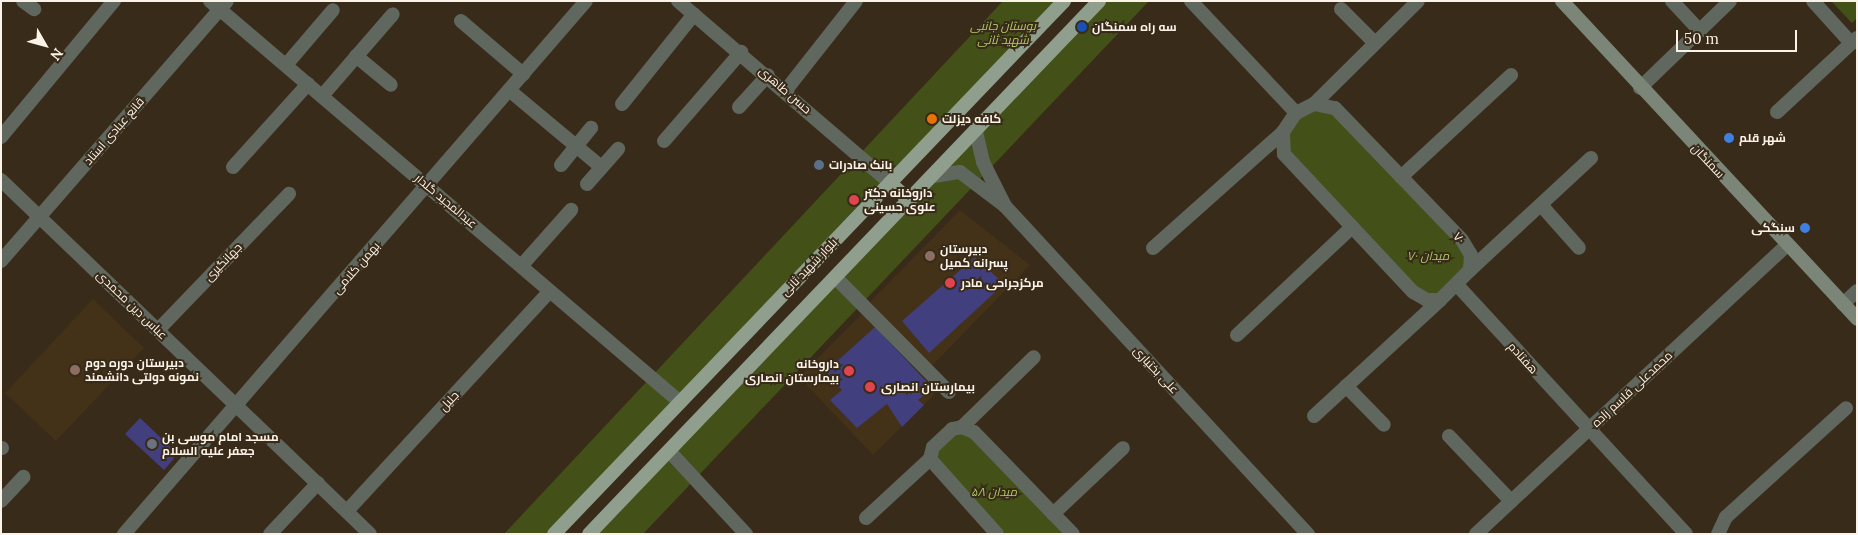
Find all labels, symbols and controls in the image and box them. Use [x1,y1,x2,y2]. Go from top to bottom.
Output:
park label: بوستان جانبی شهید ثانی [970,19,1036,47]
north arrow [20,20,70,70]
place label: سه راه سمنگان [1092,20,1177,34]
scale bar [1678,20,1799,52]
marker: سه راه سمنگان [1076,21,1088,33]
text: 50 m [1684,29,1719,48]
text: N [46,44,67,64]
street label: حسن طاهری [756,63,814,117]
street label: قانع عبادی استاد [81,94,147,168]
place label: کافه دیزلت [942,112,1001,126]
marker: کافه دیزلت [926,113,938,125]
place label: شهر قلم [1739,131,1786,145]
marker: شهر قلم [1723,132,1735,144]
street label: سمنگان [1689,141,1727,181]
place label: بانک صادرات [829,158,892,172]
marker: بانک صادرات [813,159,825,171]
street label: عبدالمجید گلدار [412,171,480,231]
place label: داروخانه دکتر علوی حسینی [864,186,936,214]
marker: داروخانه دکتر علوی حسینی [848,194,860,206]
place label: سنگکی [1751,221,1795,235]
marker: سنگکی [1799,222,1811,234]
street label: ۷۰ [1450,229,1468,247]
street label: بلوار شهید ثانی [778,235,840,299]
street label: بهمن کلامی [329,239,383,297]
street label: جهانگیری [201,240,245,284]
place label: دبیرستان پسرانه کمیل [940,242,1008,270]
park label: میدان ۷۰ [1407,249,1449,263]
marker: دبیرستان پسرانه کمیل [924,250,936,262]
street label: عباس دین محمدی [94,268,170,342]
marker: مرکزجراحی مادر [943,276,957,290]
place label: مرکزجراحی مادر [961,276,1044,290]
street label: هفتادم [1505,339,1541,377]
street label: علی بختیاری [1130,343,1182,397]
street label: محمدعلی قاسم زاده [1589,348,1675,430]
place label: دبیرستان دوره دوم نمونه دولتی دانشمند [85,356,199,384]
place label: داروخانه بیمارستان انصاری [745,357,839,385]
marker: دبیرستان دوره دوم نمونه دولتی دانشمند [69,364,81,376]
marker: داروخانه بیمارستان انصاری [843,365,855,377]
marker: بیمارستان انصاری [863,380,877,394]
place label: بیمارستان انصاری [881,380,975,394]
street label: جلیل [436,388,462,414]
place label: مسجد امام موسی بن جعفر علیه السلام [162,430,279,458]
marker: مسجد امام موسی بن جعفر علیه السلام [146,438,158,450]
park label: میدان ۵۸ [971,485,1017,499]

